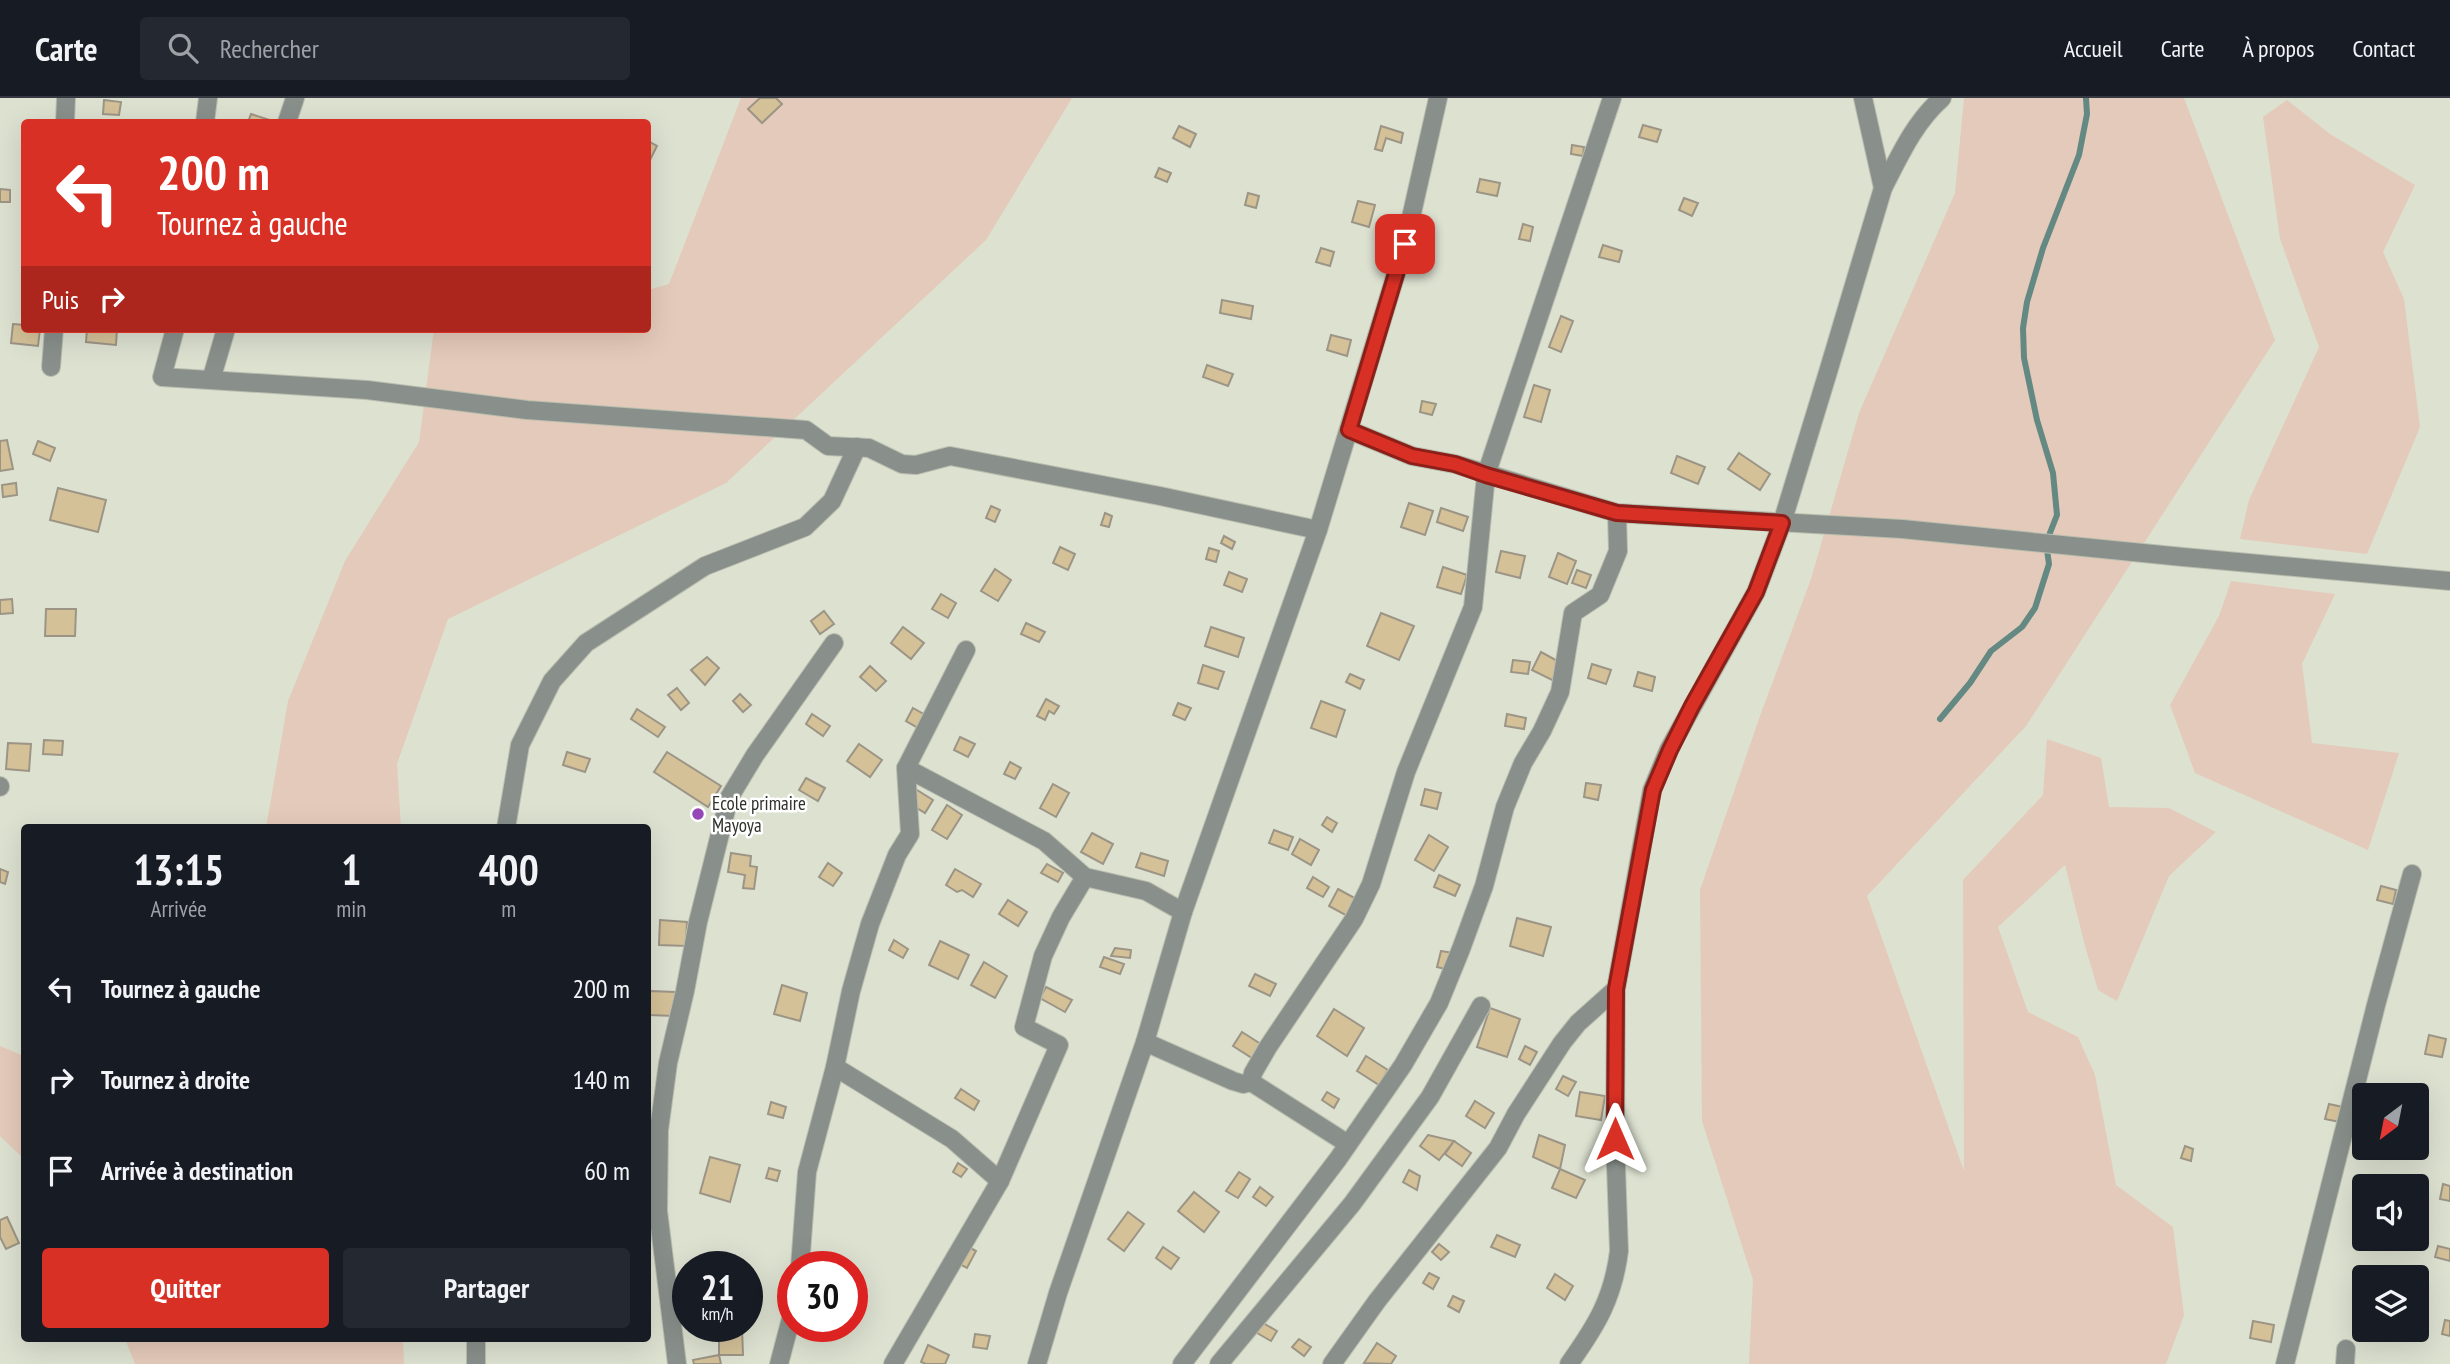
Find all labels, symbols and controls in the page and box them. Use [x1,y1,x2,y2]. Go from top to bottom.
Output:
search box [140,17,630,80]
text: Carte [35,27,98,70]
icon: search [164,29,202,67]
text: Rechercher [220,32,319,65]
text: Accueil [2064,33,2123,64]
text: Carte [2161,33,2204,64]
text: À propos [2242,33,2314,64]
text: Contact [2352,33,2415,64]
text: 200 m [157,140,270,204]
icon: left [42,147,133,238]
text: Tournez à gauche [157,202,348,244]
pin [1375,214,1435,274]
icon: arrive [1386,225,1424,263]
icon: right [93,280,131,318]
text: Puis [42,283,79,316]
place label: Ecole primaire Mayoya [712,791,806,837]
marker: Ecole primaire Mayoya [690,806,706,822]
text: 13:15 [133,842,224,897]
text: 1 [341,842,361,897]
text: 400 [479,842,539,897]
text: Arrivée [151,894,207,923]
text: min [336,894,366,923]
text: m [501,894,516,923]
icon: left [42,970,80,1008]
text: Tournez à gauche [101,972,261,1005]
text: 200 m [572,972,630,1005]
icon: right [42,1061,80,1099]
text: Tournez à droite [101,1063,250,1096]
text: 140 m [572,1063,630,1096]
north arrow [2352,1083,2429,1160]
map controls [2352,1083,2429,1342]
position arrow [1578,1102,1652,1176]
icon: arrive [42,1152,80,1190]
text: Arrivée à destination [101,1154,293,1187]
text: 60 m [584,1154,630,1187]
button: sound [2352,1174,2429,1251]
button: Quitter [42,1248,329,1328]
button: Partager [343,1248,630,1328]
speed limit sign: 30 [777,1251,868,1342]
text: 21 [701,1264,734,1310]
button: layers [2352,1265,2429,1342]
text: km/h [702,1302,733,1325]

